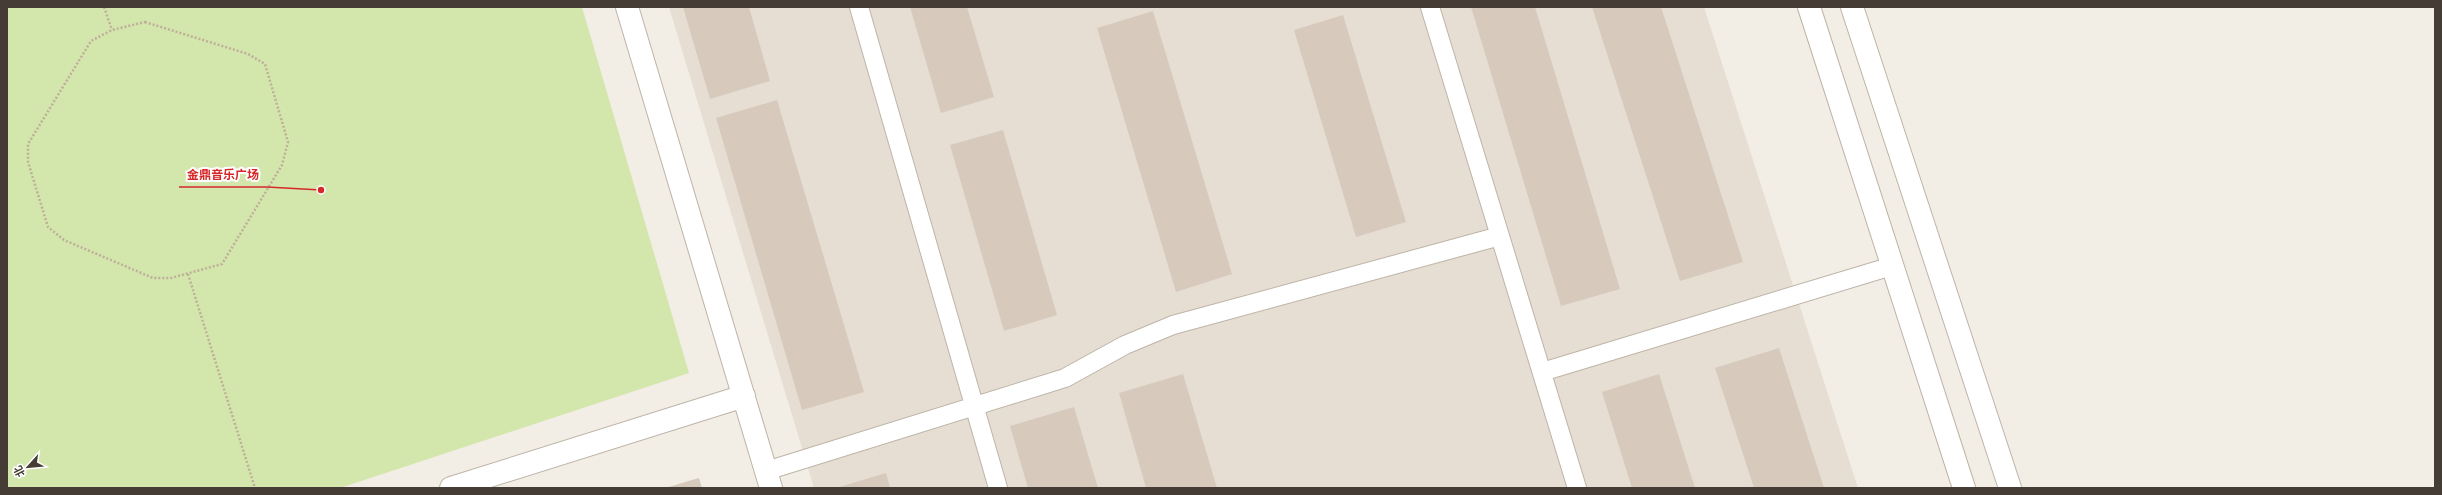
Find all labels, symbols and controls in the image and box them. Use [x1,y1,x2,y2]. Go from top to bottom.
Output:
callout: 金鼎音乐广场 [179,163,267,187]
text: 金鼎音乐广场 [187,166,259,183]
north arrow [8,447,48,487]
text: 北 [9,463,29,480]

